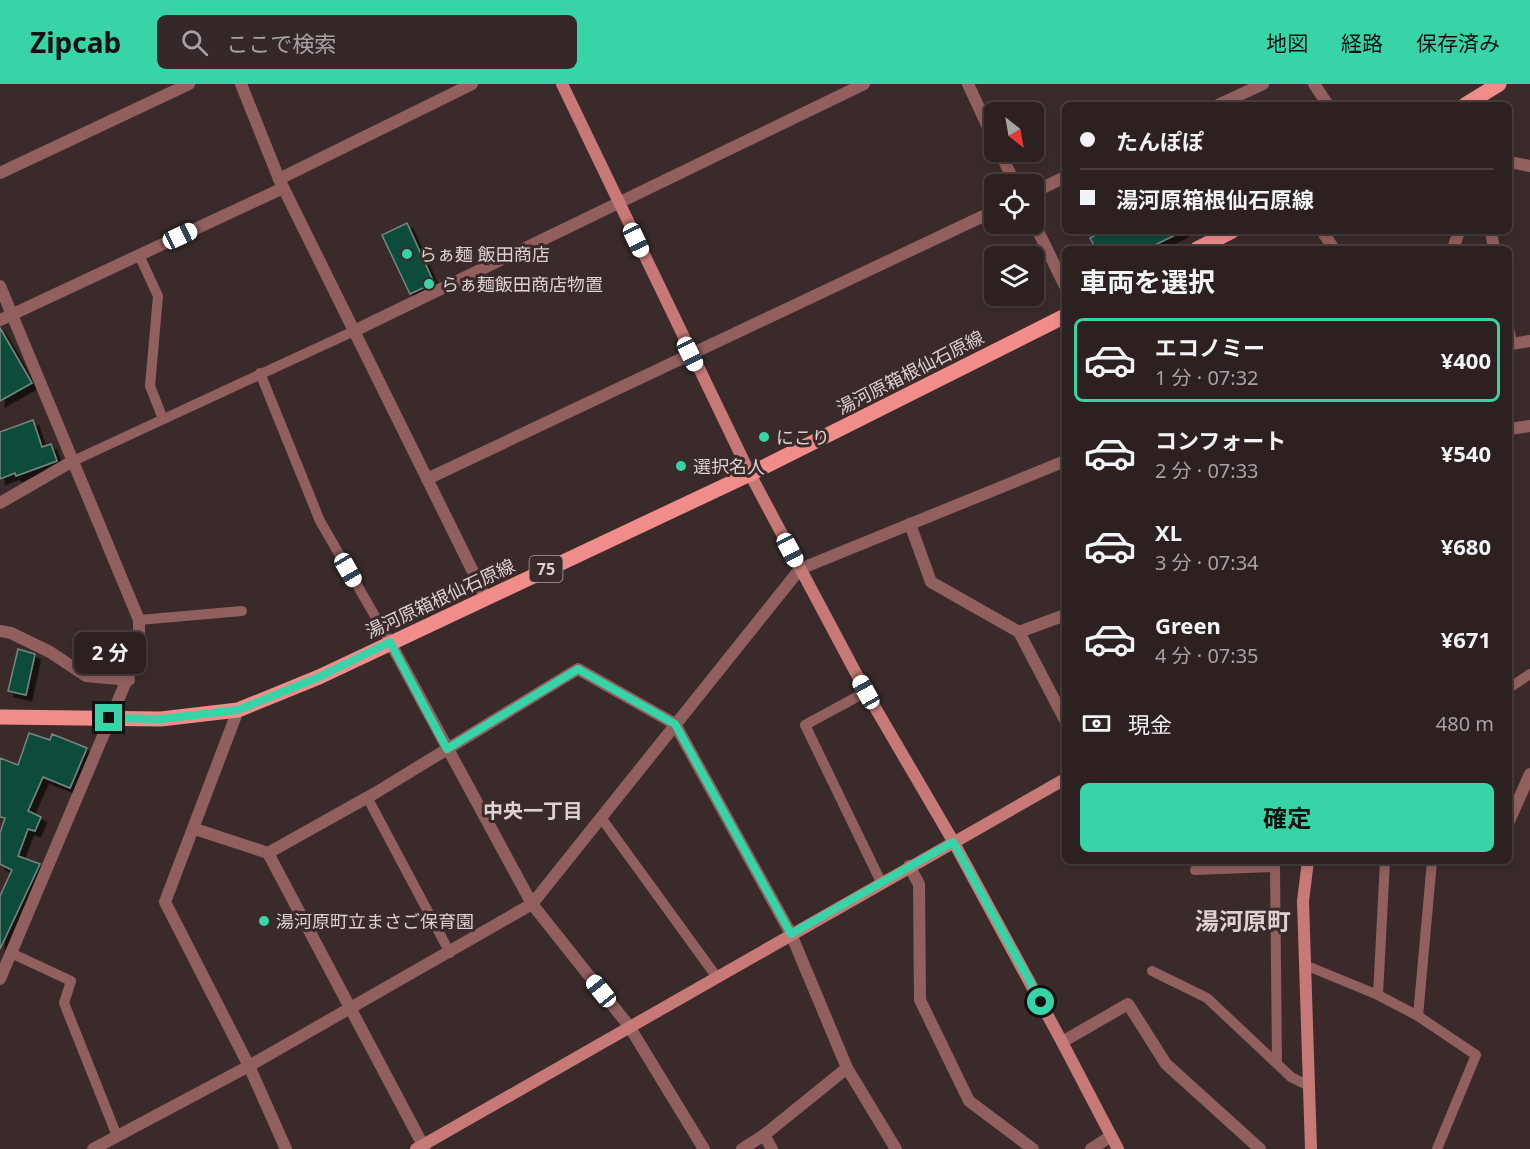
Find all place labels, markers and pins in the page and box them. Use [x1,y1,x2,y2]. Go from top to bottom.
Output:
place label: らぁ麺 飯田商店 [419,242,550,266]
marker: らぁ麺 飯田商店 [400,247,414,261]
place label: らぁ麺飯田商店物置 [441,272,603,296]
marker: らぁ麺飯田商店物置 [422,277,436,291]
place label: にこり [776,425,830,449]
marker: にこり [757,430,771,444]
place label: 選択名人 [693,454,765,478]
marker: 選択名人 [674,459,688,473]
place label: 湯河原町立まさご保育園 [276,909,474,933]
marker: 湯河原町立まさご保育園 [257,914,271,928]

